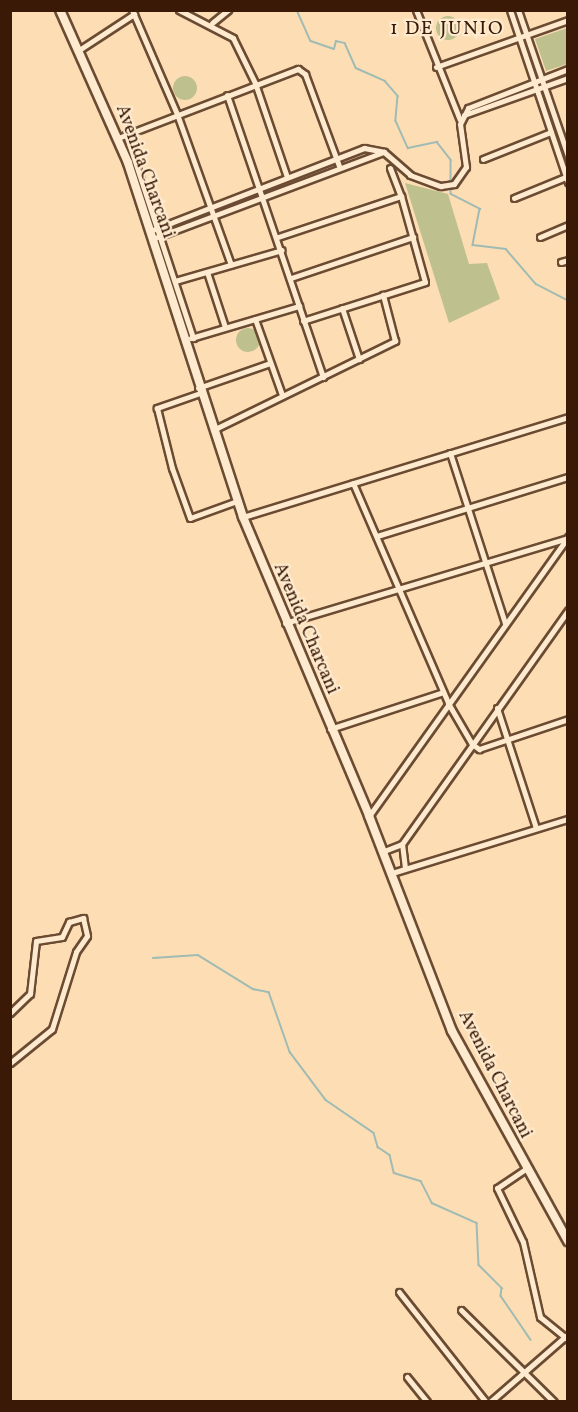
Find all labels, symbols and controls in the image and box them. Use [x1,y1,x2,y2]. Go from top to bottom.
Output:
district label: 1 DE JUNIO [390,17,504,41]
street label: Avenida Charcani [110,102,178,242]
street label: Avenida Charcani [268,560,342,698]
street label: Avenida Charcani [452,1008,536,1142]

